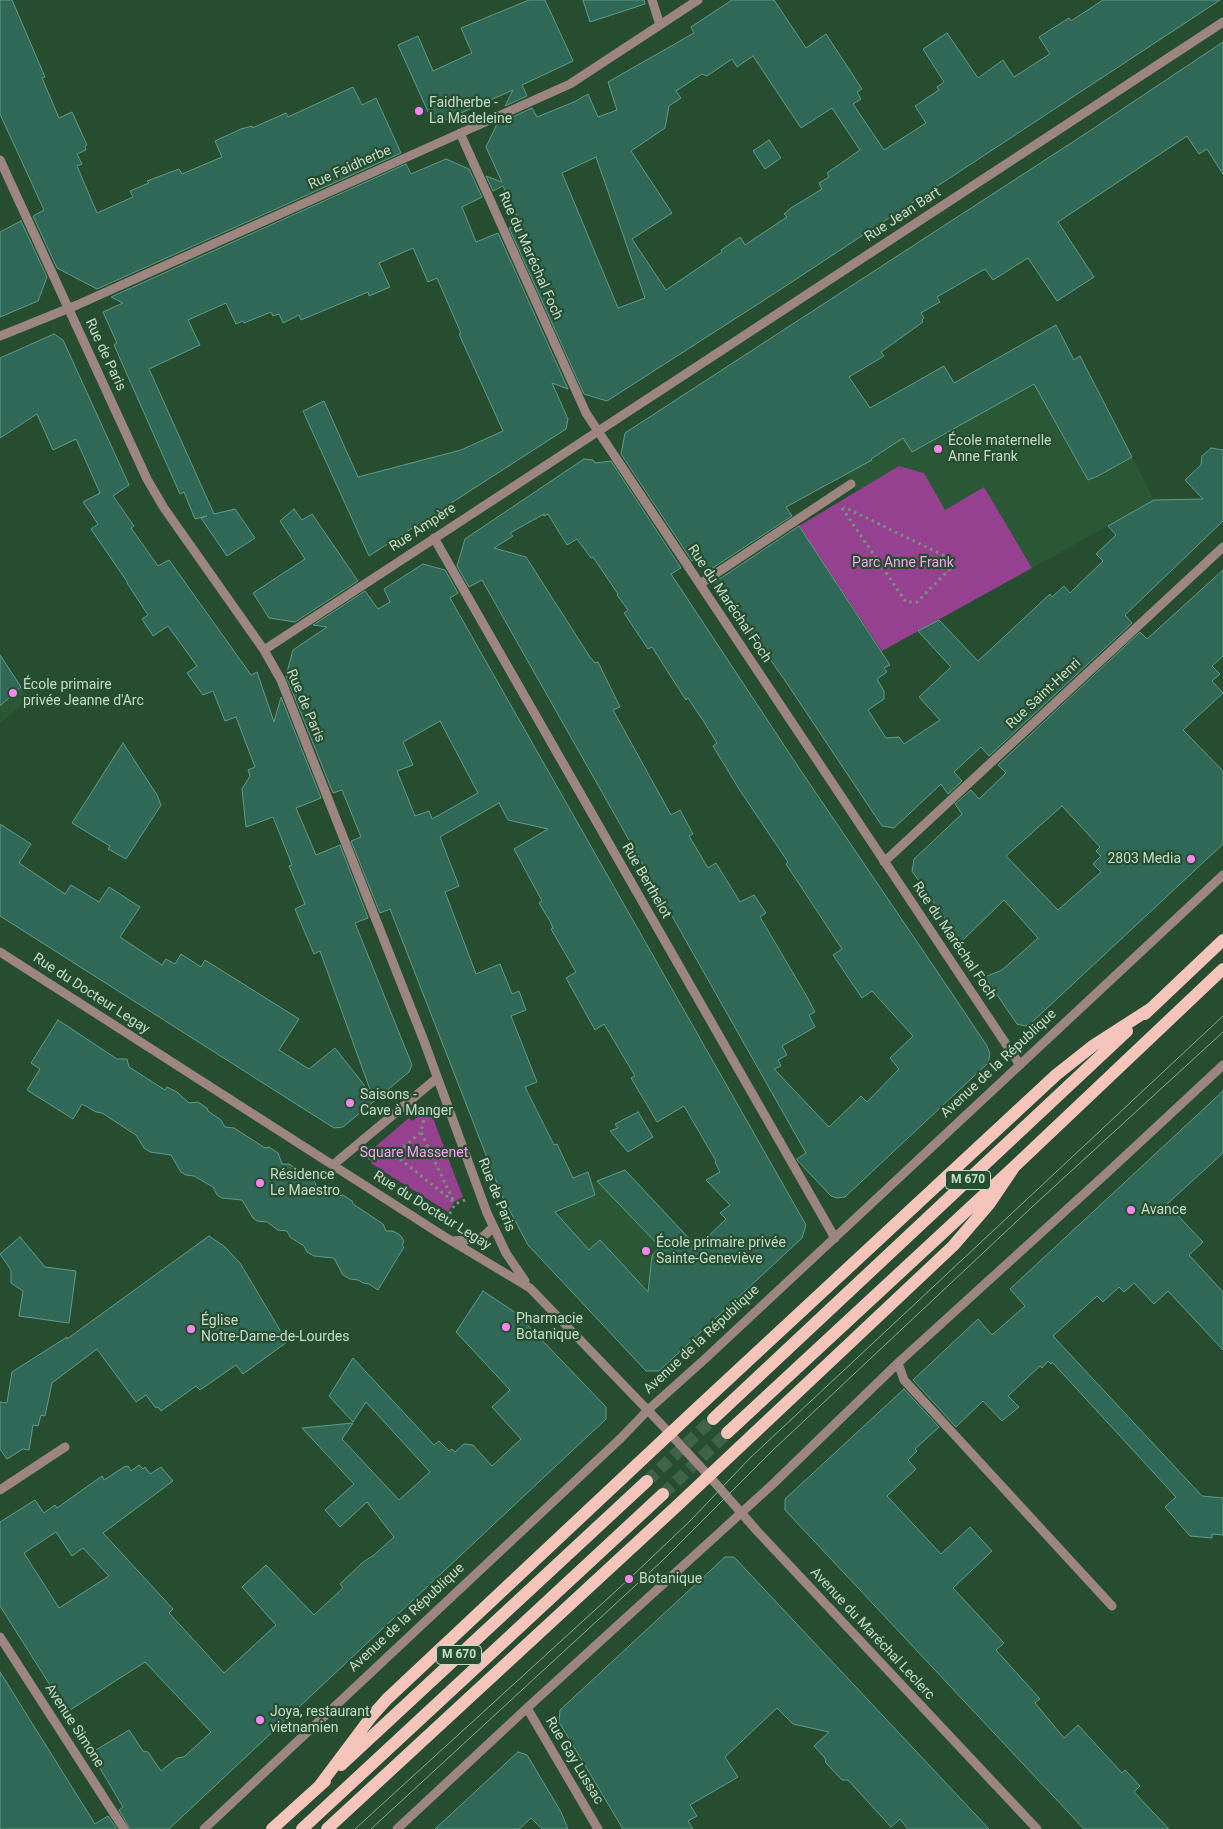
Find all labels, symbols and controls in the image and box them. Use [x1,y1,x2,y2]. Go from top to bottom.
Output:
place label: Faidherbe - La Madeleine [429,95,512,128]
marker: Faidherbe - La Madeleine [413,105,425,117]
street label: Rue Faidherbe [306,142,394,194]
street label: Rue Jean Bart [862,184,944,246]
street label: Rue du Maréchal Foch [494,189,566,323]
street label: Rue de Paris [81,316,129,394]
place label: École maternelle Anne Frank [948,433,1051,466]
marker: École maternelle Anne Frank [932,443,944,455]
street label: Rue Ampère [387,500,459,556]
street label: Rue du Maréchal Foch [683,542,775,666]
park label: Parc Anne Frank [852,555,954,571]
street label: Rue Saint-Henri [1003,655,1085,733]
street label: Rue de Paris [282,667,328,745]
place label: École primaire privée Jeanne d'Arc [23,677,144,710]
marker: École primaire privée Jeanne d'Arc [7,687,19,699]
street label: Rue Berthelot [618,840,674,922]
place label: 2803 Media [1107,851,1181,867]
marker: 2803 Media [1185,853,1197,865]
street label: Rue du Maréchal Foch [908,879,1000,1003]
street label: Rue du Docteur Legay [30,950,152,1038]
street label: Avenue de la République [938,1006,1060,1122]
place label: Saisons - Cave à Manger [360,1087,453,1120]
marker: Saisons - Cave à Manger [344,1097,356,1109]
park label: Square Massenet [360,1145,468,1161]
street label: Rue de Paris [474,1156,518,1234]
place label: Résidence Le Maestro [270,1167,340,1200]
street label: Rue du Docteur Legay [370,1168,494,1254]
road number: M 670 [946,1170,990,1190]
marker: Résidence Le Maestro [254,1177,266,1189]
place label: Avance [1141,1202,1187,1218]
marker: Avance [1125,1204,1137,1216]
place label: École primaire privée Sainte-Geneviève [656,1235,786,1268]
marker: École primaire privée Sainte-Geneviève [640,1245,652,1257]
street label: Avenue de la République [641,1282,763,1398]
place label: Pharmacie Botanique [516,1311,583,1344]
place label: Église Notre-Dame-de-Lourdes [201,1313,349,1345]
marker: Pharmacie Botanique [500,1321,512,1333]
marker: Église Notre-Dame-de-Lourdes [185,1323,197,1335]
street label: Avenue de la République [346,1560,468,1676]
street label: Avenue du Maréchal Leclerc [806,1564,938,1704]
place label: Botanique [639,1571,702,1587]
marker: Botanique [623,1573,635,1585]
road number: M 670 [436,1646,482,1664]
street label: Avenue Simone [41,1681,107,1771]
place label: Joya, restaurant vietnamien [270,1704,370,1736]
marker: Joya, restaurant vietnamien [254,1714,266,1726]
street label: Rue Gay Lussac [541,1714,607,1808]

